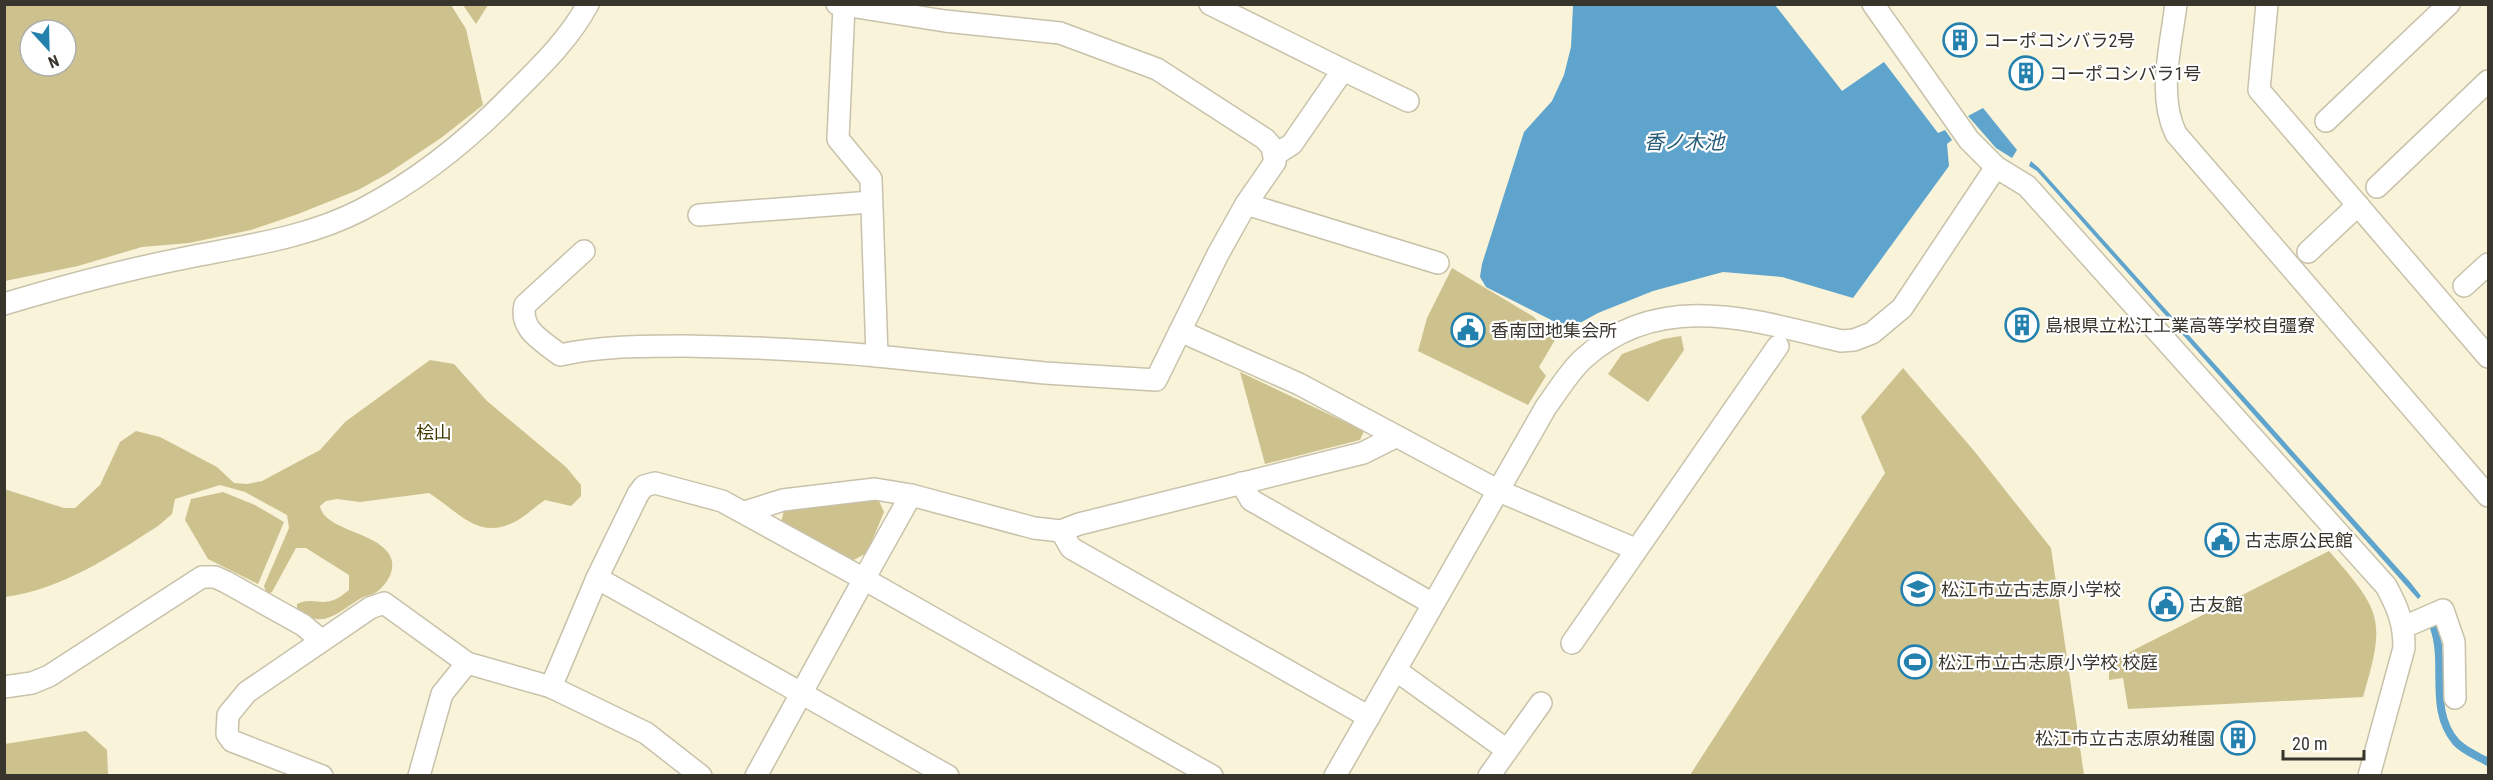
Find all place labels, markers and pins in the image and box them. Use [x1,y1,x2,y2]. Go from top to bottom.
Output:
building icon: コーポコシバラ2号 [1942,22,1978,58]
place label: コーポコシバラ2号 [1983,30,2135,51]
building icon: コーポコシバラ1号 [2008,55,2044,91]
place label: コーポコシバラ1号 [2049,63,2201,84]
building icon: 島根県立松江工業高等学校自彊寮 [2004,307,2040,343]
public building icon: 香南団地集会所 [1450,312,1486,348]
place label: 島根県立松江工業高等学校自彊寮 [2045,315,2315,336]
place label: 香南団地集会所 [1491,320,1617,341]
public building icon: 古志原公民館 [2204,522,2240,558]
place label: 古志原公民館 [2245,530,2353,551]
school or university icon: 松江市立古志原小学校 [1900,571,1936,607]
place label: 松江市立古志原小学校 [1941,579,2121,600]
public building icon: 古友館 [2148,586,2184,622]
place label: 古友館 [2189,594,2243,615]
sports icon: 松江市立古志原小学校 校庭 [1897,644,1933,680]
place label: 松江市立古志原小学校 校庭 [1938,652,2158,673]
building icon: 松江市立古志原幼稚園 [2220,720,2256,756]
place label: 松江市立古志原幼稚園 [2035,728,2215,749]

